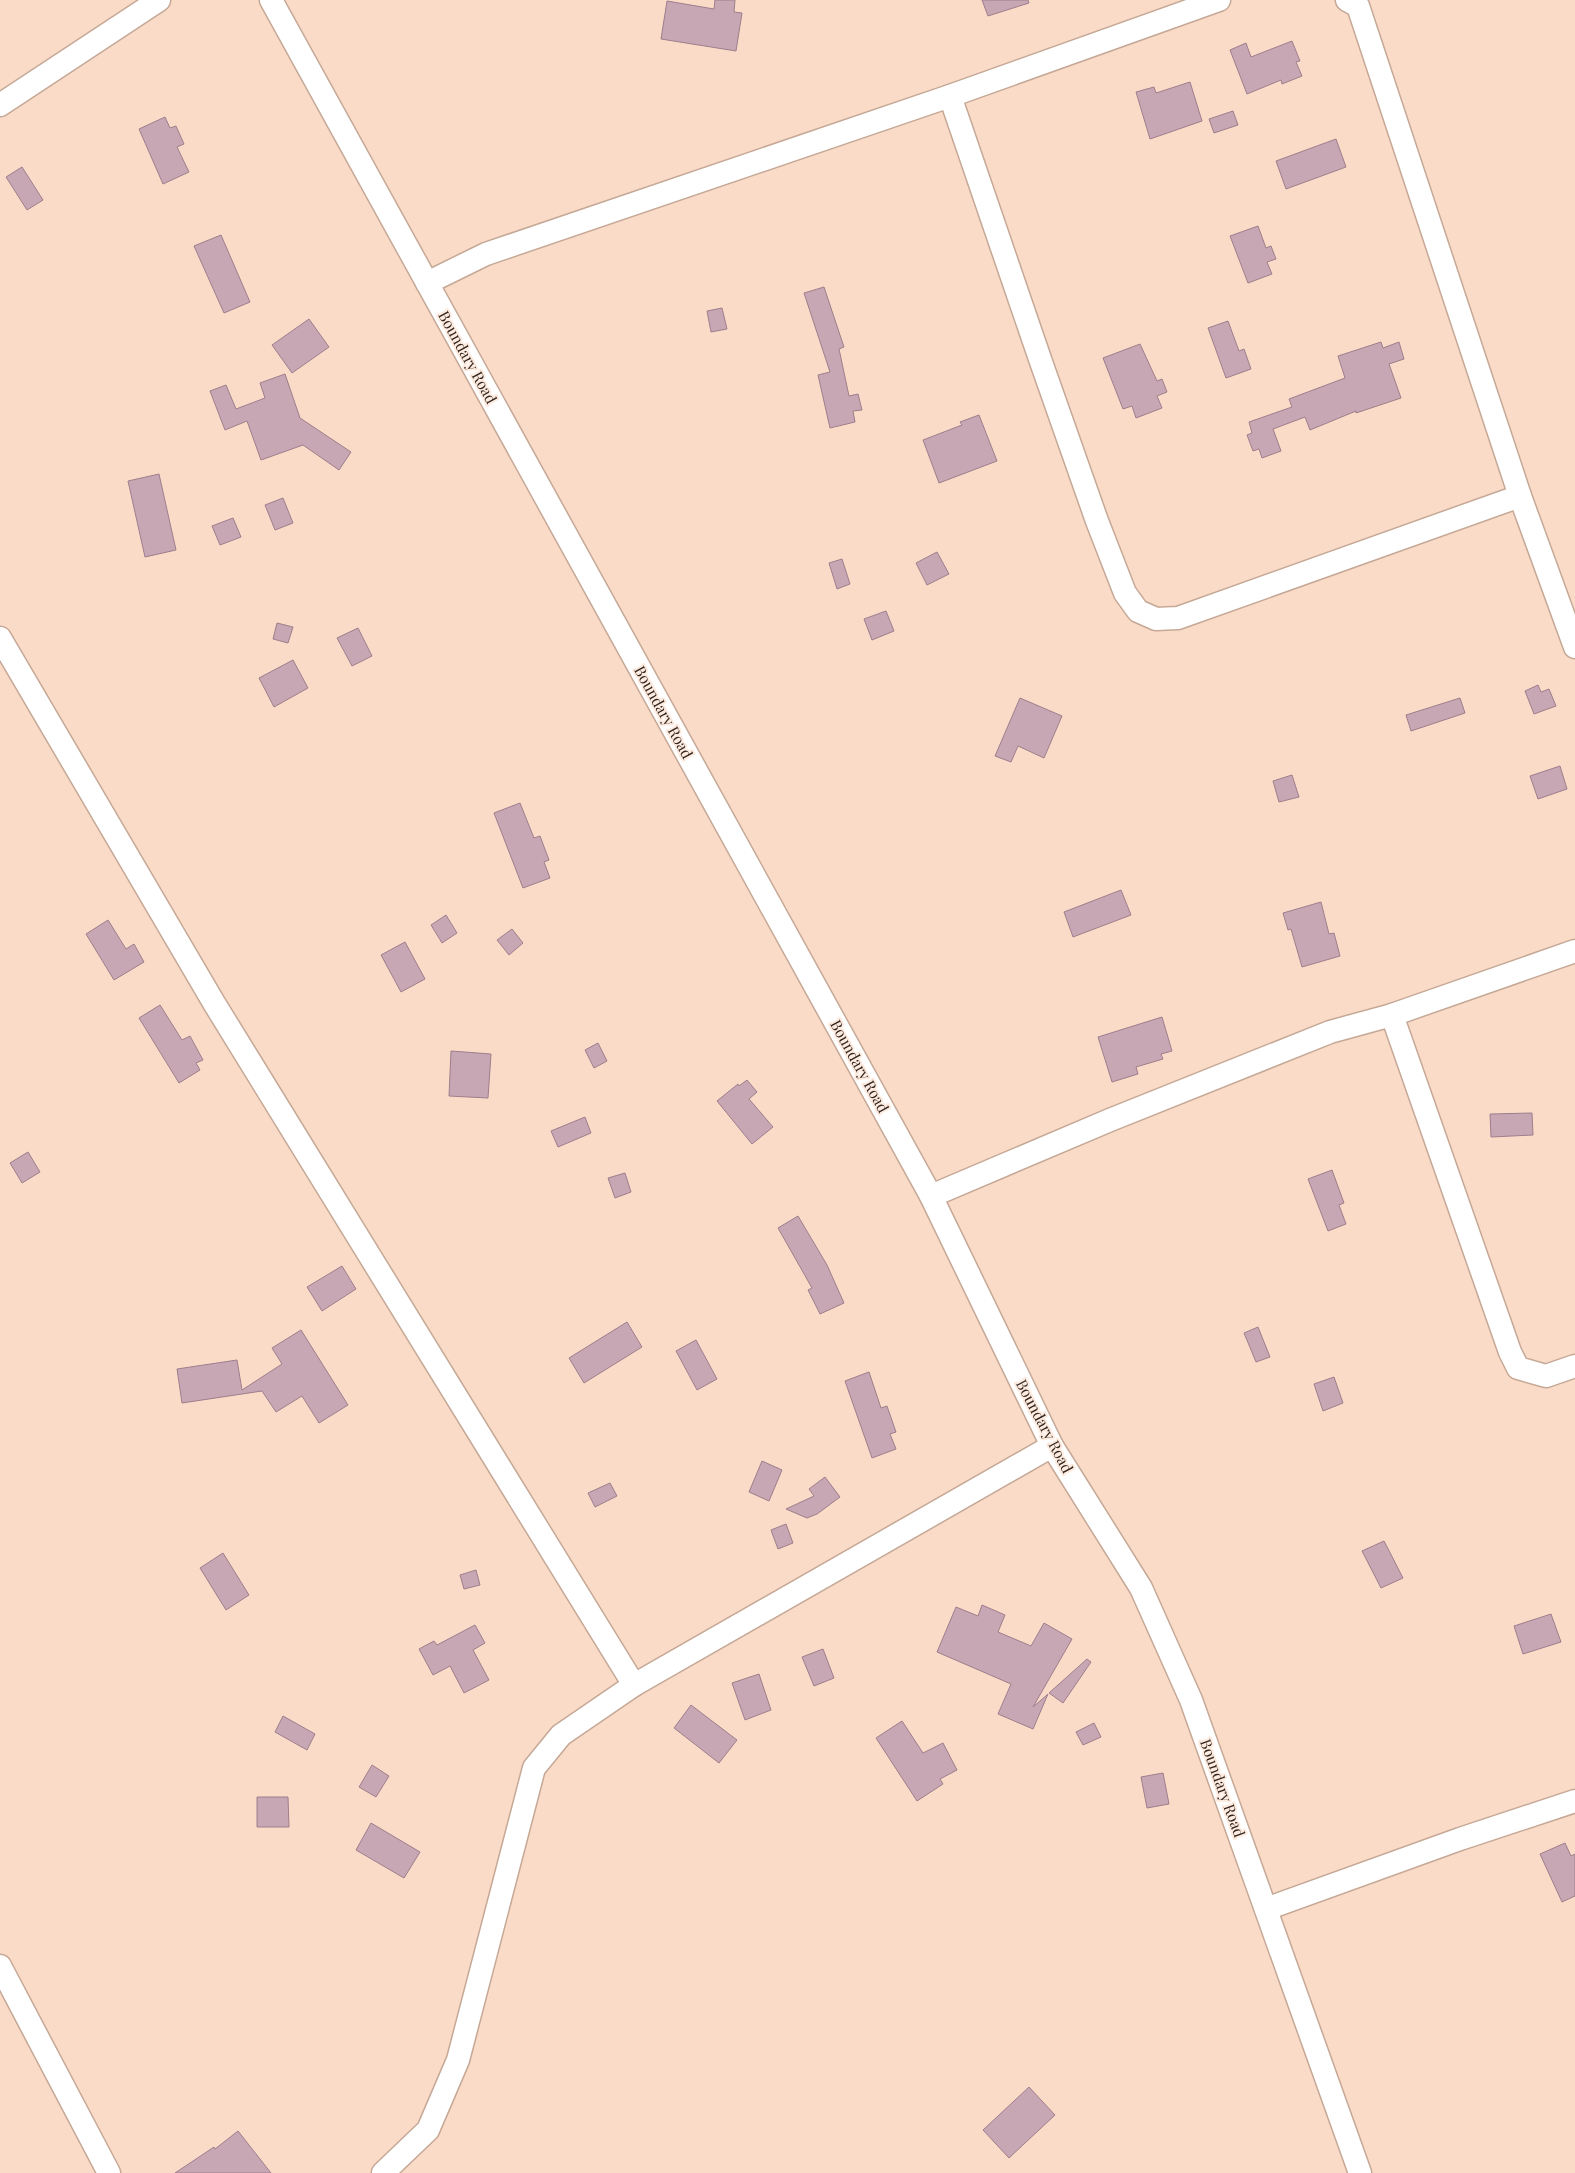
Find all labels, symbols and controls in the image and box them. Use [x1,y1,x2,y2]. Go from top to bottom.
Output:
street label: Boundary Road [434,307,502,407]
street label: Boundary Road [630,662,698,762]
street label: Boundary Road [826,1016,894,1116]
street label: Boundary Road [1012,1376,1078,1476]
street label: Boundary Road [1196,1736,1250,1840]

